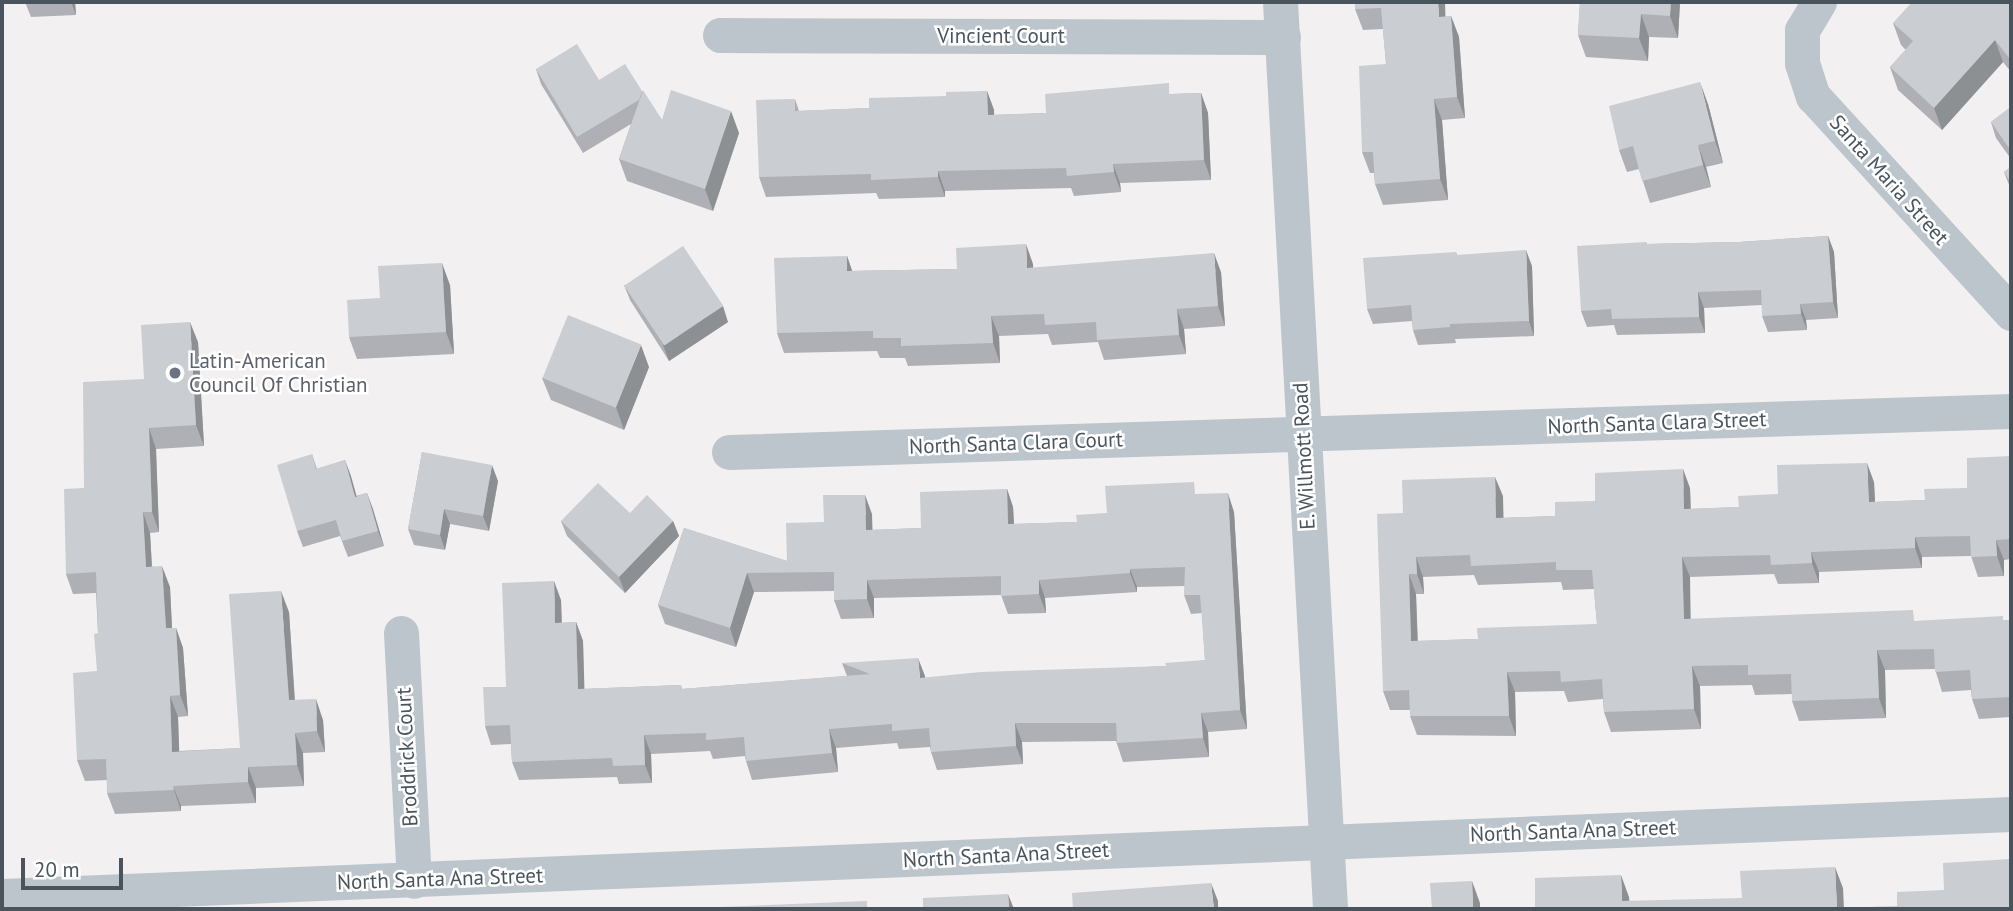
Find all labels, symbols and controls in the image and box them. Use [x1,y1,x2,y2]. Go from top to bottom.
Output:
street label: Vincient Court [937,23,1065,49]
street label: Santa Maria Street [1824,110,1954,250]
place label: Latin-American Council Of Christian [189,348,368,398]
marker: Latin-American Council Of Christian [167,365,183,381]
street label: E. Willmott Road [1288,381,1320,531]
street label: North Santa Clara Street [1547,407,1767,439]
street label: North Santa Clara Court [909,427,1123,459]
street label: Broddrick Court [391,686,423,828]
street label: North Santa Ana Street [1469,815,1677,847]
street label: North Santa Ana Street [902,837,1110,873]
scale bar [24,844,126,888]
text: 20 m [34,856,80,883]
street label: North Santa Ana Street [336,863,544,895]

